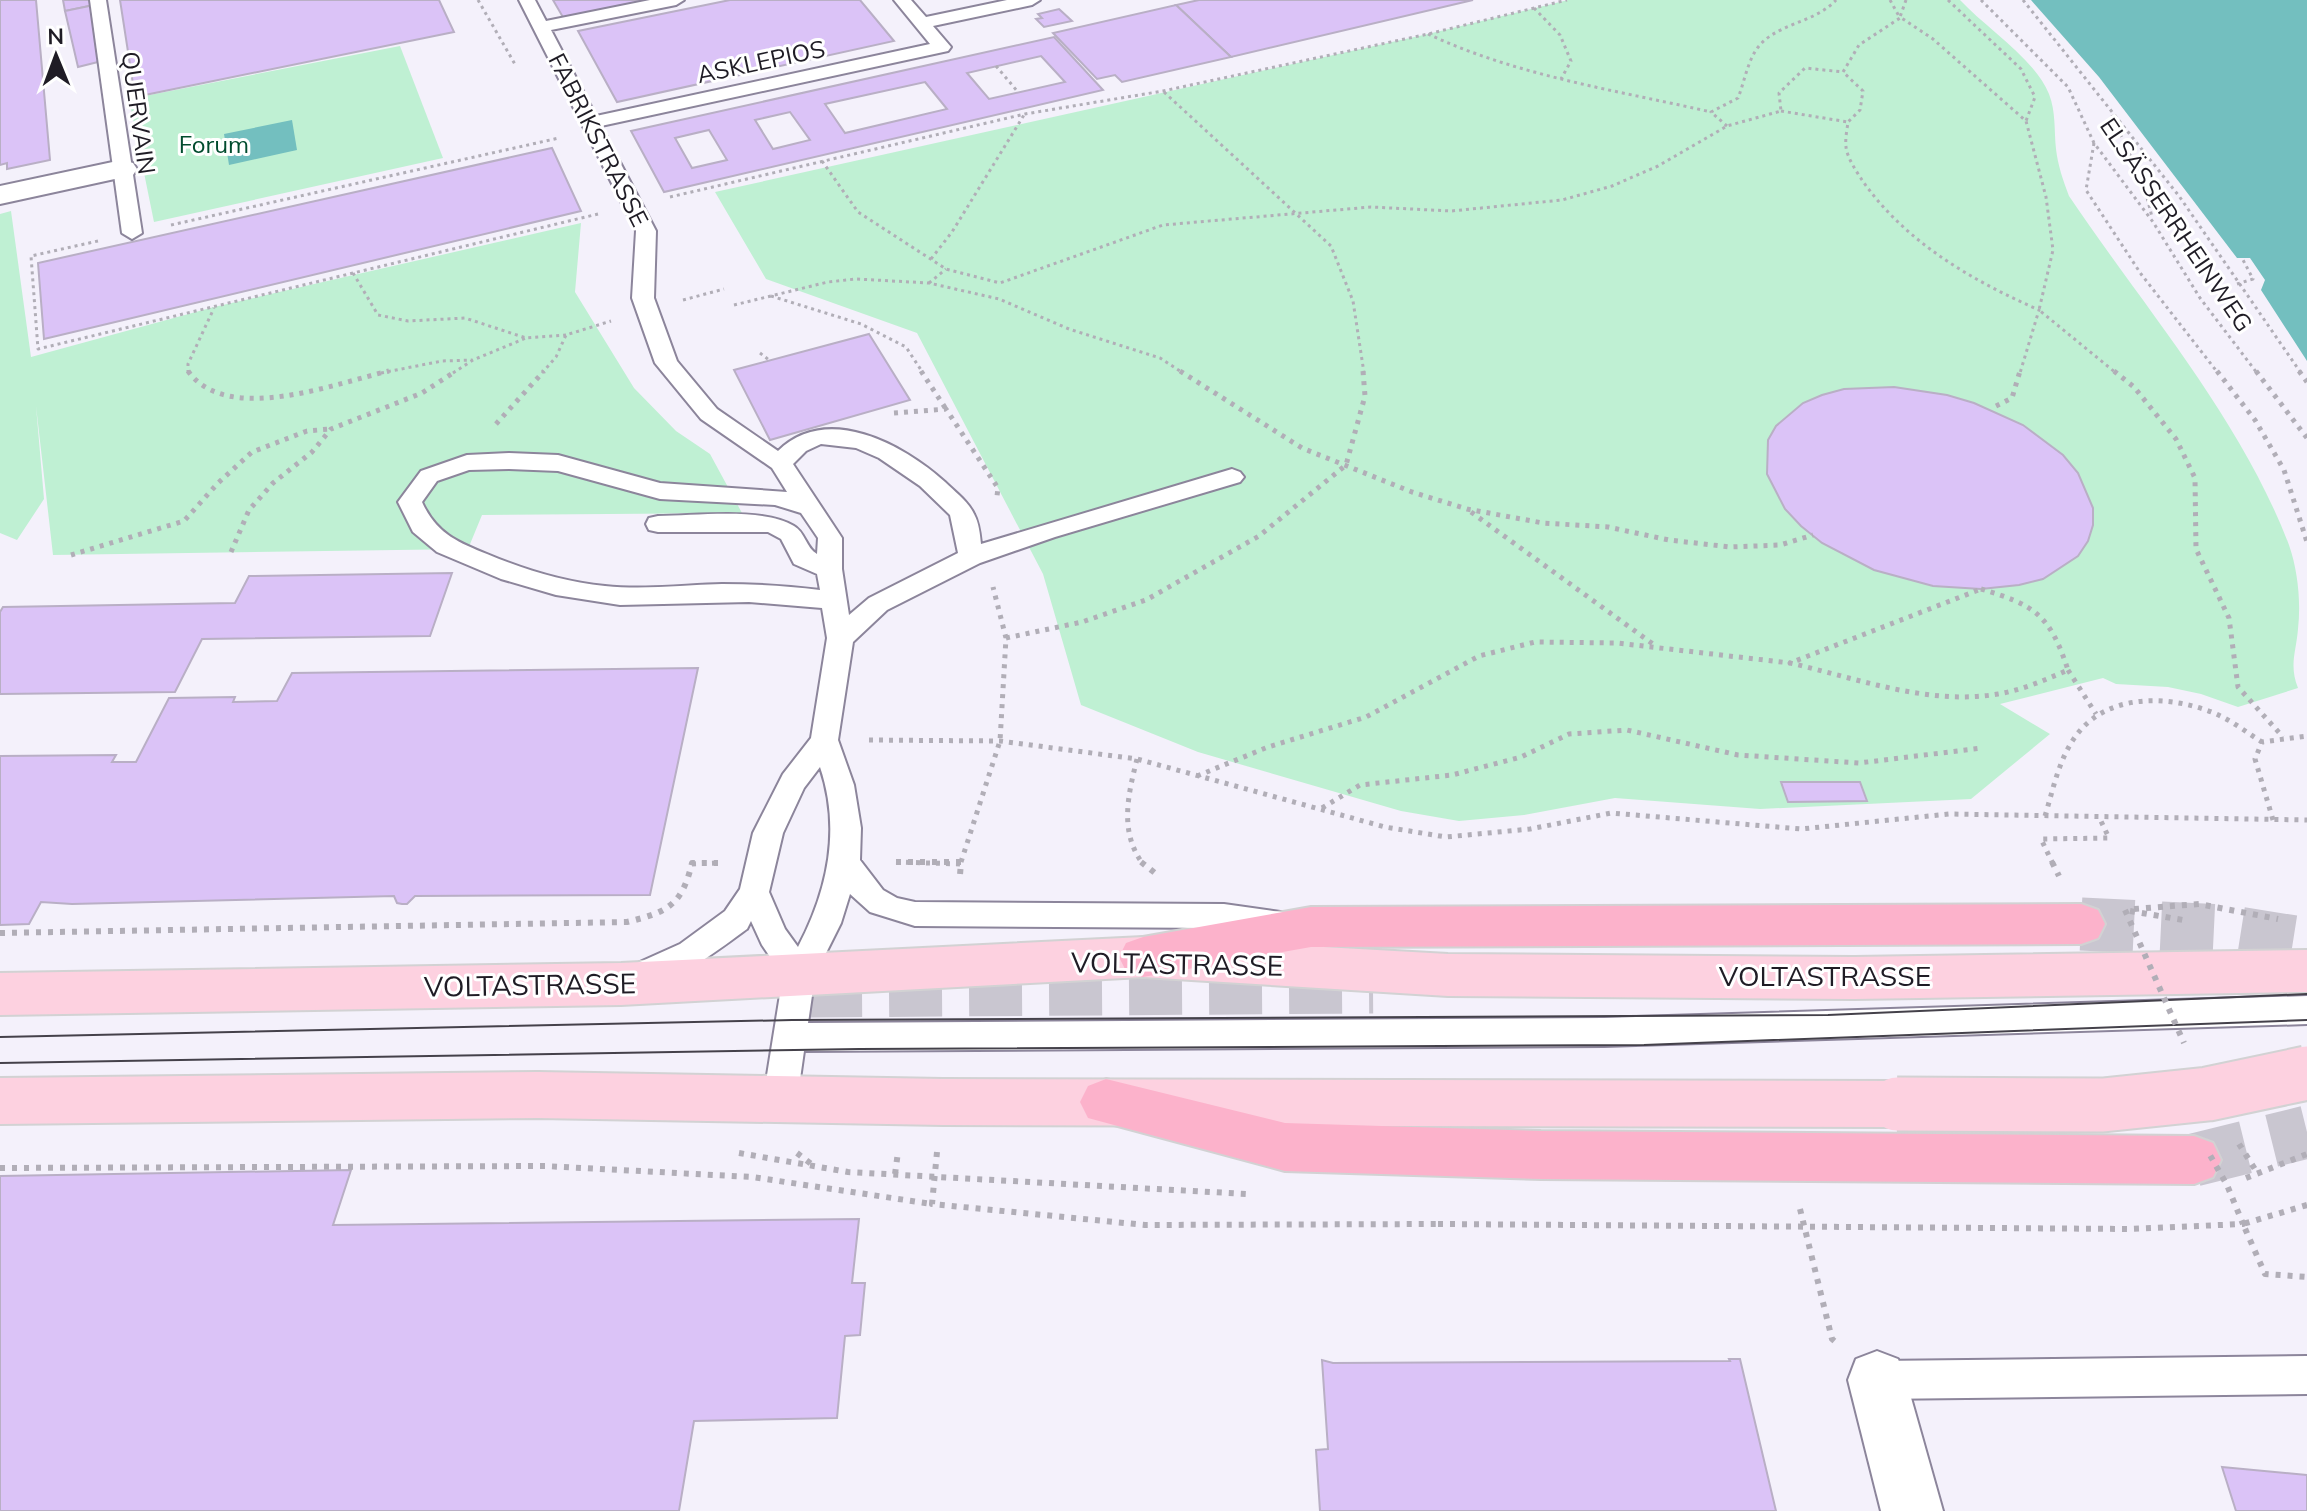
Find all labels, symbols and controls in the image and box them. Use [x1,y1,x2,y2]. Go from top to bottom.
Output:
north arrow [16,16,96,96]
text: N [47,22,64,50]
street label: ASKLEPIOS [694,33,828,89]
street label: FABRIKSTRASSE [542,48,655,231]
street label: QUERVAIN [116,50,162,176]
street label: ELSÄSSERRHEINWEG [2094,112,2260,337]
park label: Forum [179,129,249,159]
street label: VOLTASTRASSE [1071,944,1283,983]
street label: VOLTASTRASSE [1719,958,1931,993]
street label: VOLTASTRASSE [424,965,636,1004]

